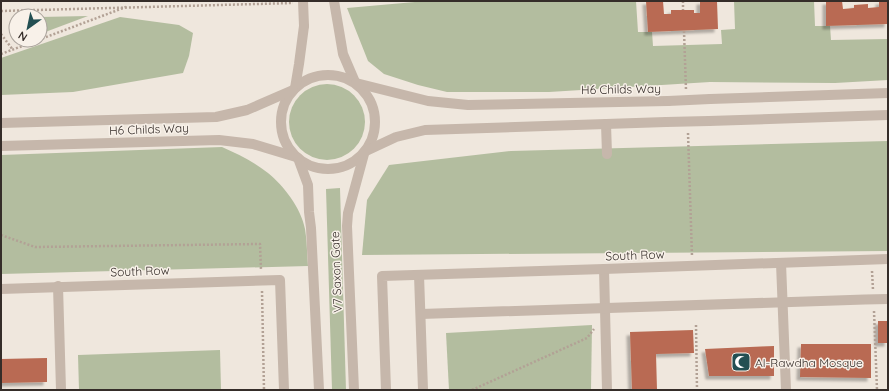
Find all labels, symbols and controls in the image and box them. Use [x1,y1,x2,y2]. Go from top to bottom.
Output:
north arrow [8,8,48,48]
text: N [15,28,30,44]
street label: H6 Childs Way [581,81,661,97]
street label: H6 Childs Way [109,120,189,138]
street label: V7 Saxon Gate [327,231,345,313]
street label: South Row [605,246,665,264]
street label: South Row [110,262,170,280]
mosque icon: Al-Rawdha Mosque [730,351,752,373]
place label: Al-Rawdha Mosque [755,355,863,370]

